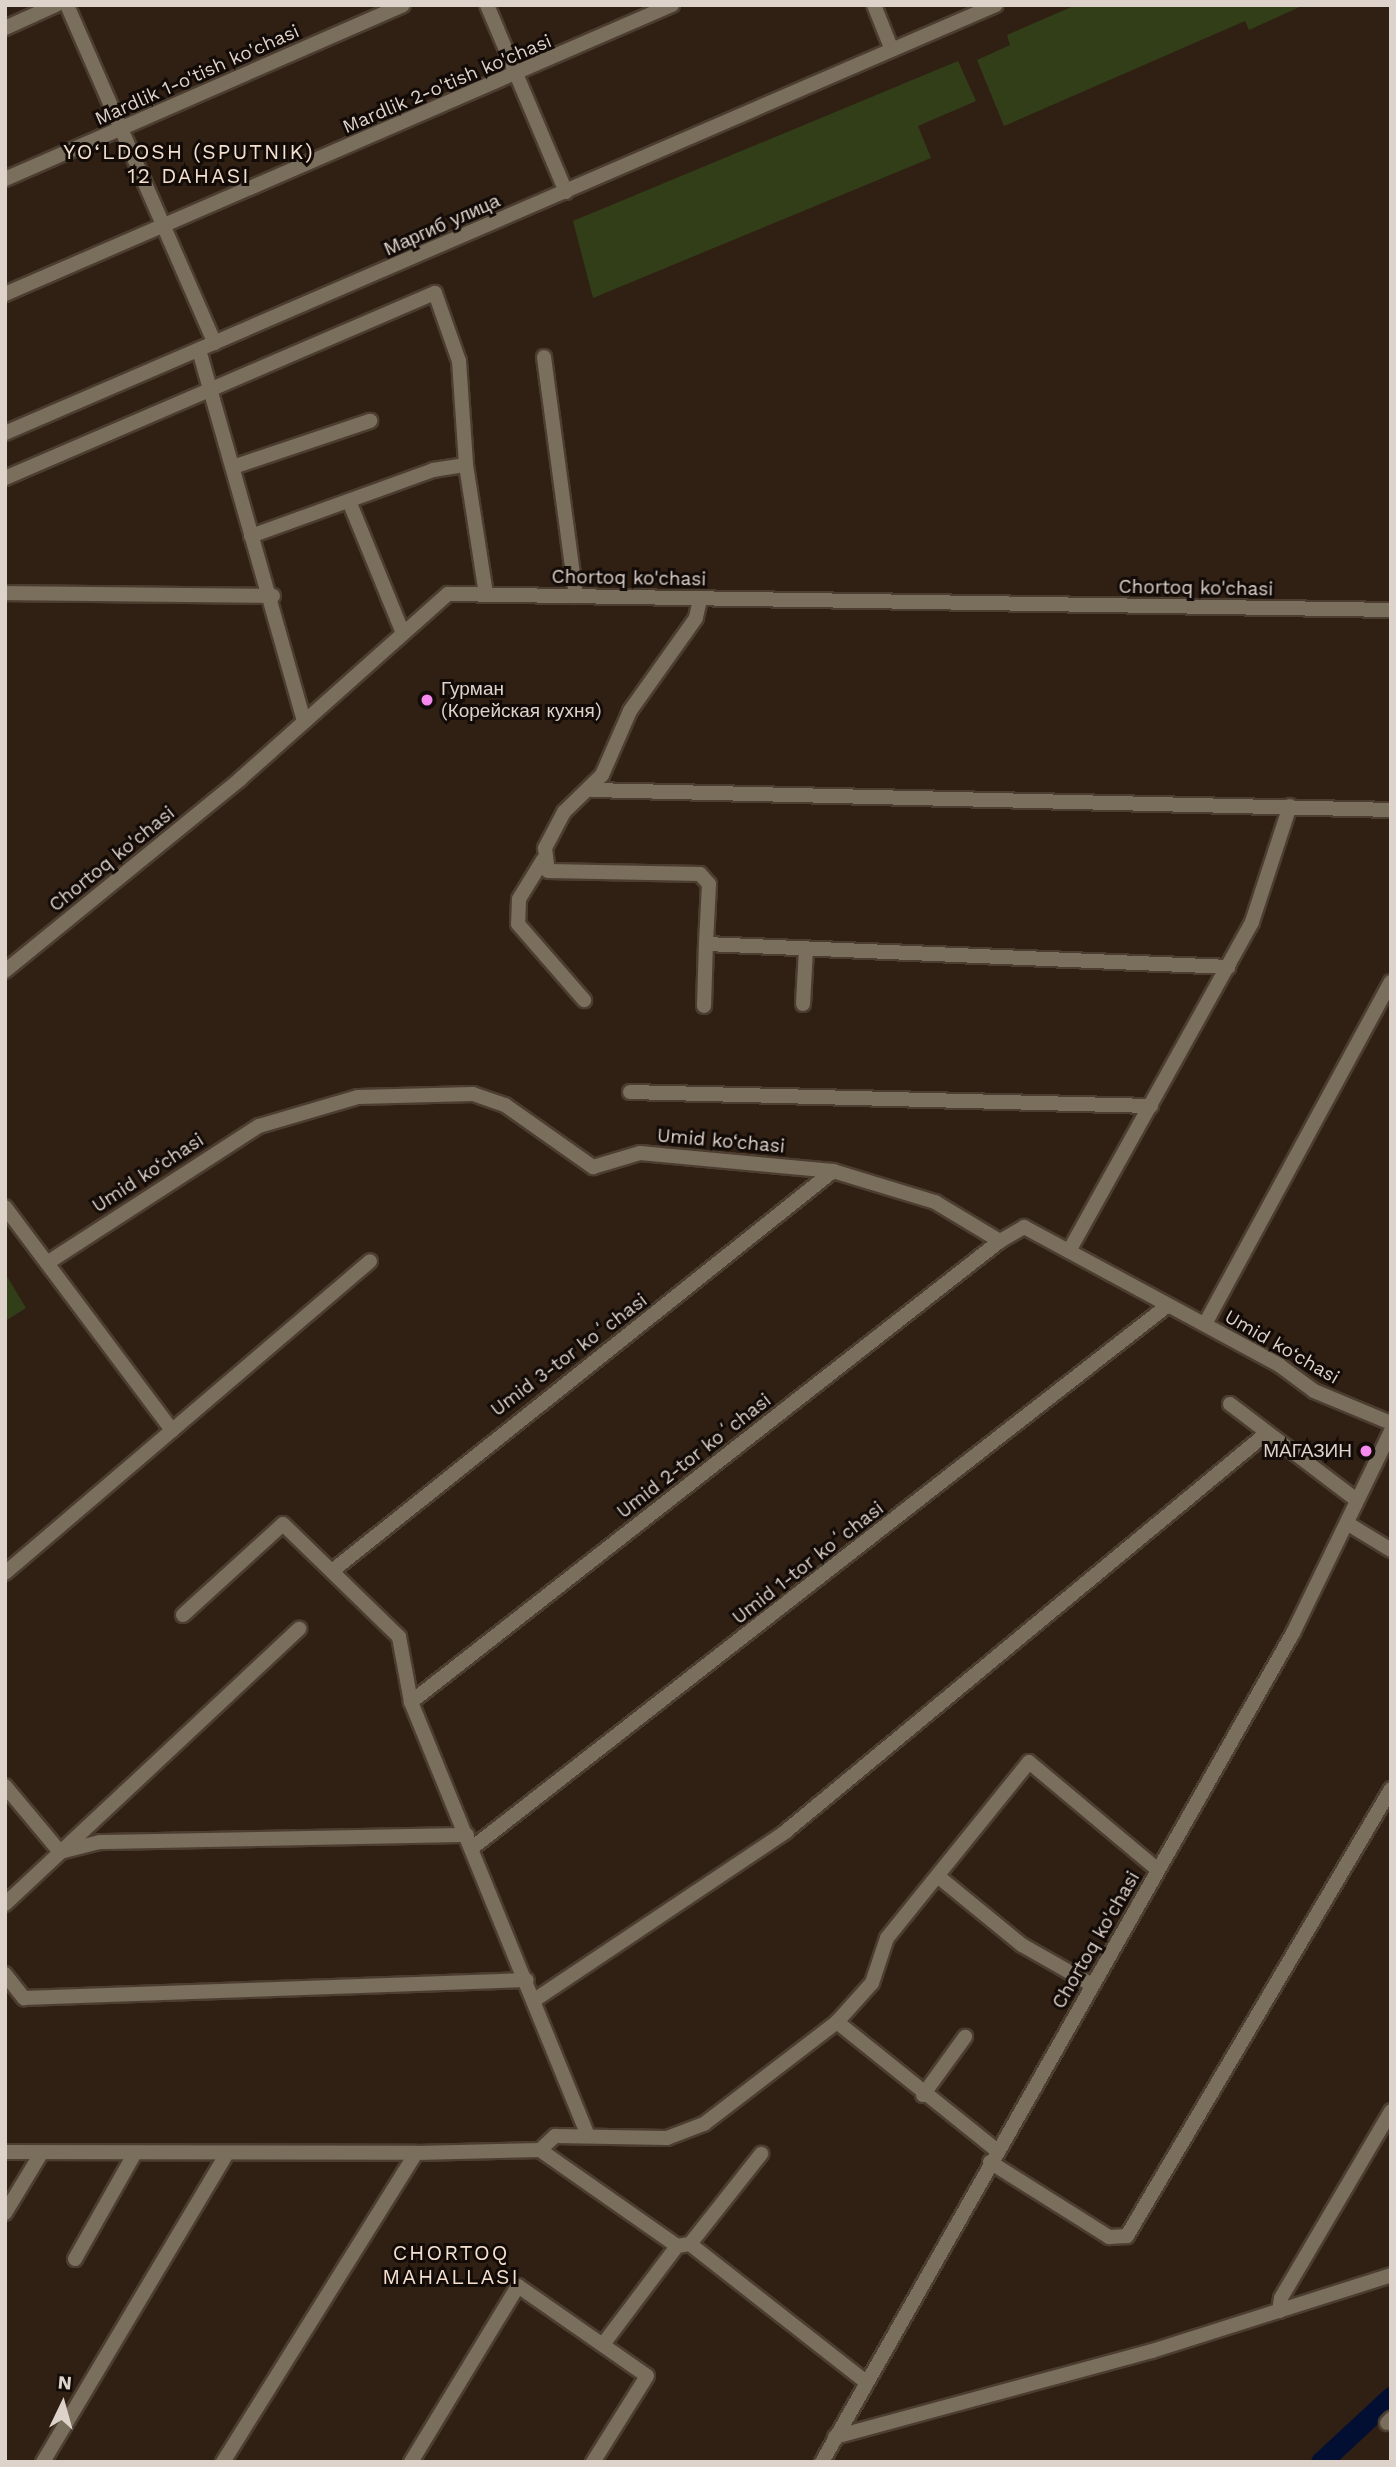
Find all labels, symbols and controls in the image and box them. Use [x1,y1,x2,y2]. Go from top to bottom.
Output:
street label: Mardlik 1-o'tish ko'chasi [91,19,303,131]
street label: Mardlik 2-o'tish ko'chasi [339,29,555,139]
district label: YO‘LDOSH (SPUTNIK) 12 DAHASI [66,139,312,189]
street label: Маргиб улица [381,189,503,261]
street label: Chortoq ko'chasi [551,565,707,591]
street label: Chortoq ko'chasi [1118,575,1274,601]
place label: Гурман (Корейская кухня) [441,678,602,722]
marker: Гурман (Корейская кухня) [419,692,435,708]
street label: Chortoq ko'chasi [45,801,179,917]
street label: Umid ko‘chasi [656,1124,786,1158]
street label: Umid ko‘chasi [88,1128,208,1218]
street label: Umid 3-tor koʻchasi [486,1289,652,1421]
street label: Umid ko‘chasi [1221,1305,1343,1389]
street label: Umid 2-tor koʻchasi [612,1389,776,1523]
place label: МАГАЗИН [1263,1440,1352,1462]
marker: МАГАЗИН [1358,1443,1374,1459]
street label: Umid 1-tor koʻchasi [727,1497,889,1629]
street label: Chortoq ko'chasi [1047,1867,1145,2013]
district label: CHORTOQ MAHALLASI [383,2240,519,2290]
north arrow [28,2369,98,2439]
text: N [57,2371,73,2395]

